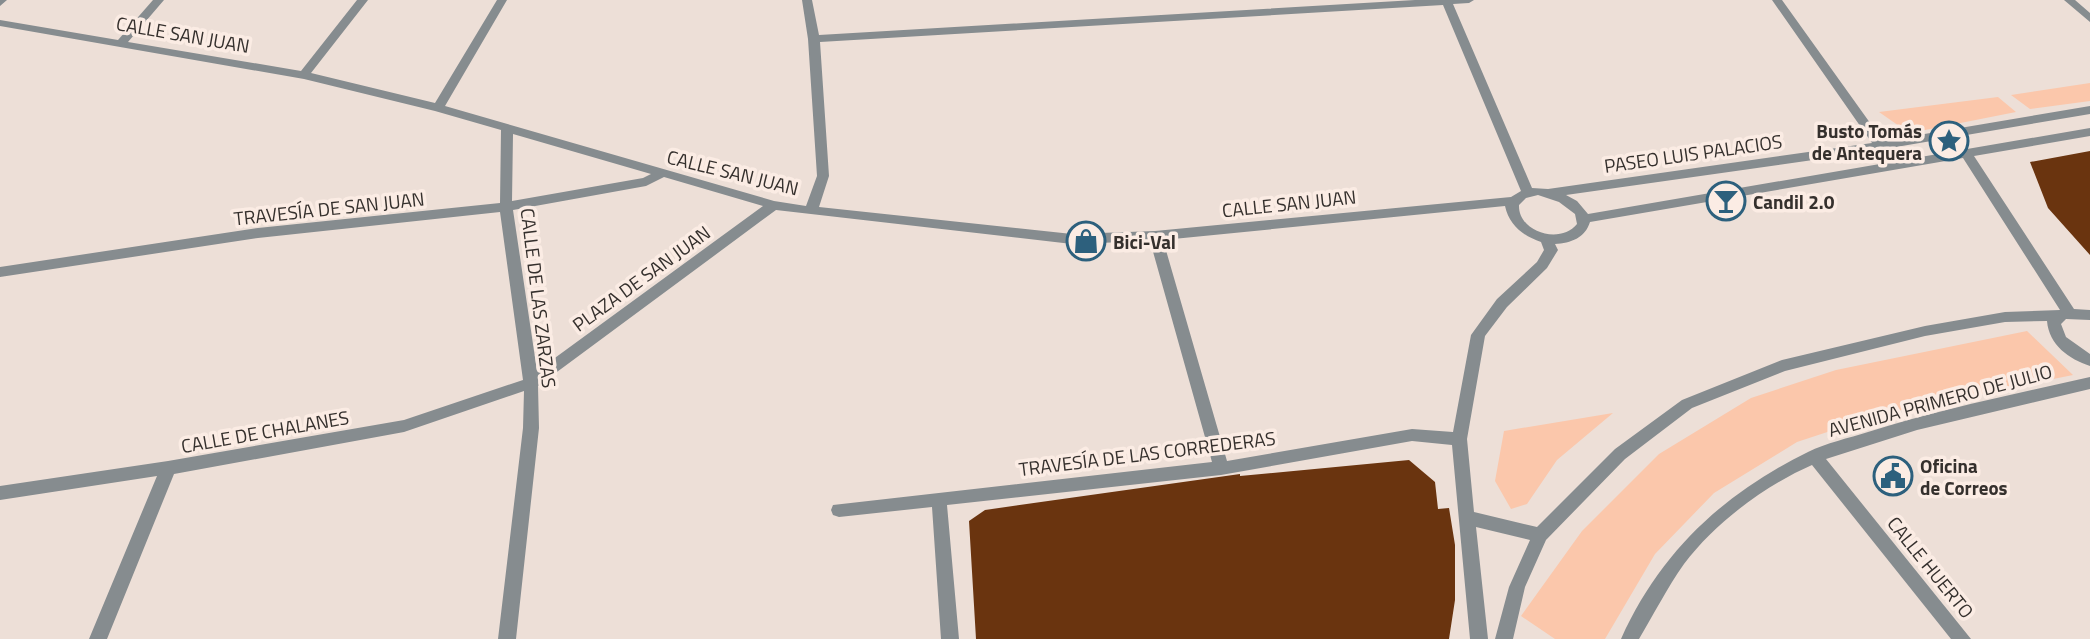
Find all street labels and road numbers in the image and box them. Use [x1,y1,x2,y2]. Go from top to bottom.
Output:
street label: CALLE SAN JUAN [114,8,252,60]
street label: PASEO LUIS PALACIOS [1602,126,1784,180]
street label: CALLE SAN JUAN [664,142,802,202]
street label: CALLE SAN JUAN [1220,182,1358,224]
street label: TRAVESÍA DE SAN JUAN [232,184,426,232]
street label: CALLE DE LAS ZARZAS [514,206,564,390]
street label: PLAZA DE SAN JUAN [566,218,716,338]
street label: AVENIDA PRIMERO DE JULIO [1825,356,2055,444]
street label: CALLE DE CHALANES [179,402,351,460]
street label: TRAVESÍA DE LAS CORREDERAS [1017,423,1277,483]
street label: CALLE HUERTO [1881,510,1981,624]

